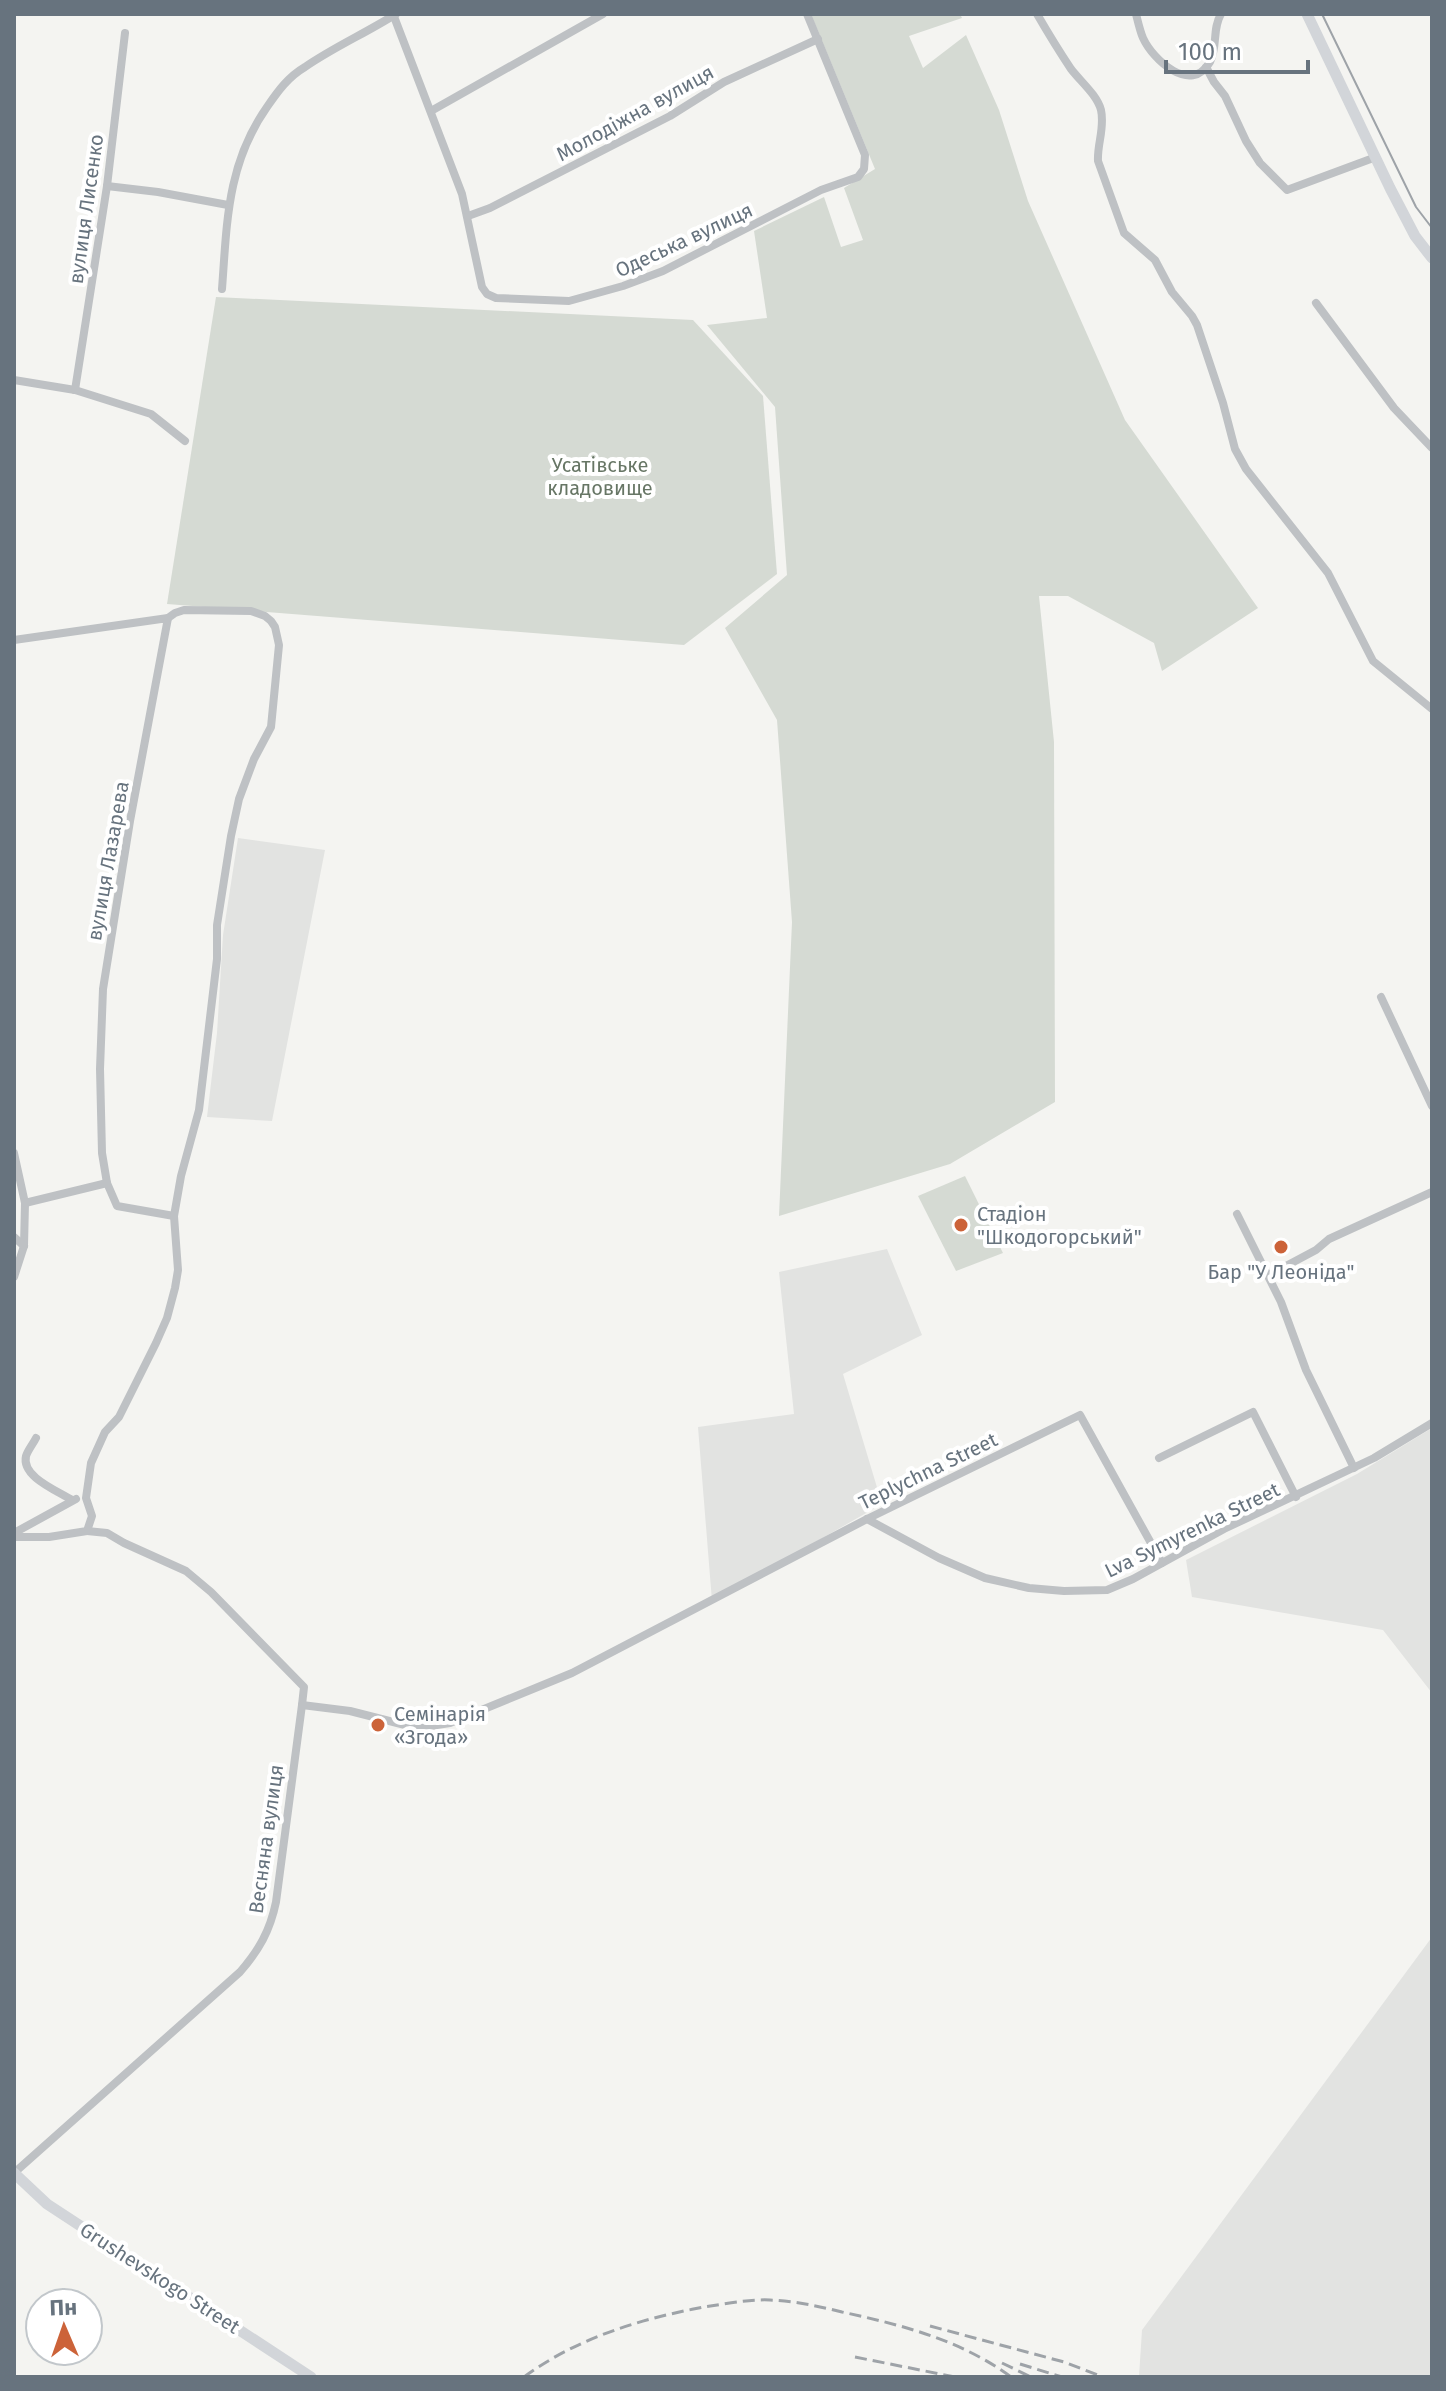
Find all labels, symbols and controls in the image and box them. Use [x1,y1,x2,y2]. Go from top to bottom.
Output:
scale bar [1166,24,1308,74]
text: 100 m [1178,38,1242,66]
street label: Молодіжна вулиця [552,60,718,166]
street label: вулиця Лисенко [64,132,108,286]
street label: Одеська вулиця [612,198,756,282]
park label: Усатівське кладовище [547,453,653,500]
street label: вулиця Лазарева [82,779,134,943]
place label: Стадіон "Шкодогорський" [977,1202,1142,1249]
marker: Стадіон "Шкодогорський" [952,1216,970,1234]
marker: Бар "У Леоніда" [1272,1238,1290,1256]
place label: Бар "У Леоніда" [1208,1260,1354,1284]
street label: Teplychna Street [855,1427,1002,1515]
street label: Lva Symyrenka Street [1101,1477,1284,1583]
place label: Семінарія «Згода» [394,1702,486,1749]
marker: Семінарія «Згода» [369,1716,387,1734]
street label: Весняна вулиця [244,1763,288,1915]
street label: Grushevskogo Street [75,2217,245,2339]
north arrow [24,2287,104,2367]
text: Пн [49,2294,78,2321]

